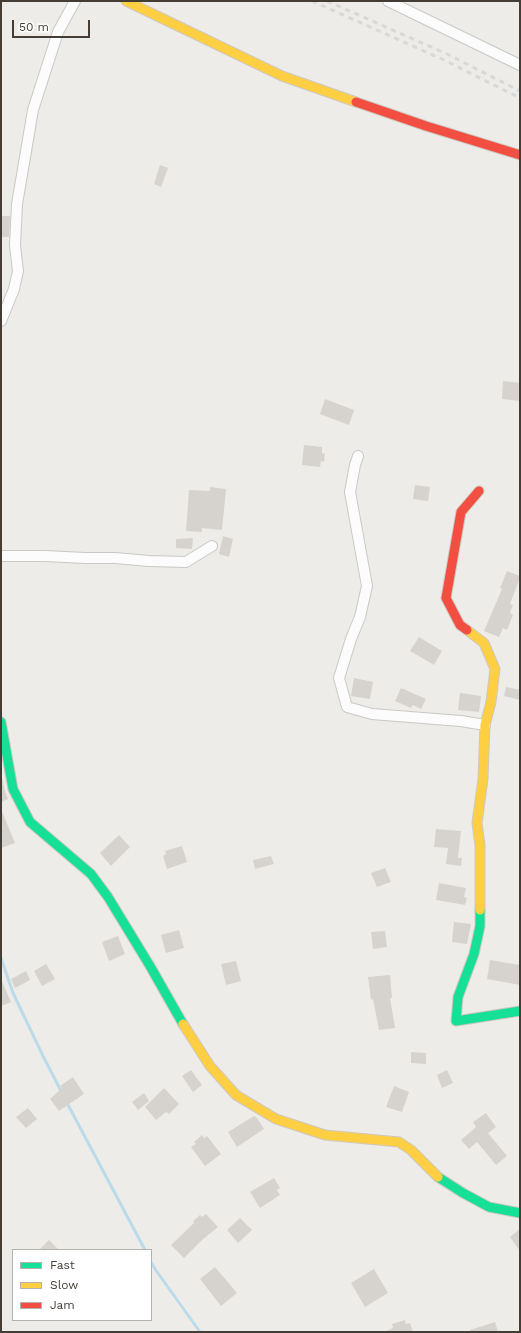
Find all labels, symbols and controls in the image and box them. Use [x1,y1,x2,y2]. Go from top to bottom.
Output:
scale bar [14,12,92,38]
text: 50 m [19,20,49,34]
legend [12,1249,152,1321]
text: Fast [50,1258,75,1272]
text: Slow [50,1278,78,1292]
text: Jam [50,1298,75,1312]

